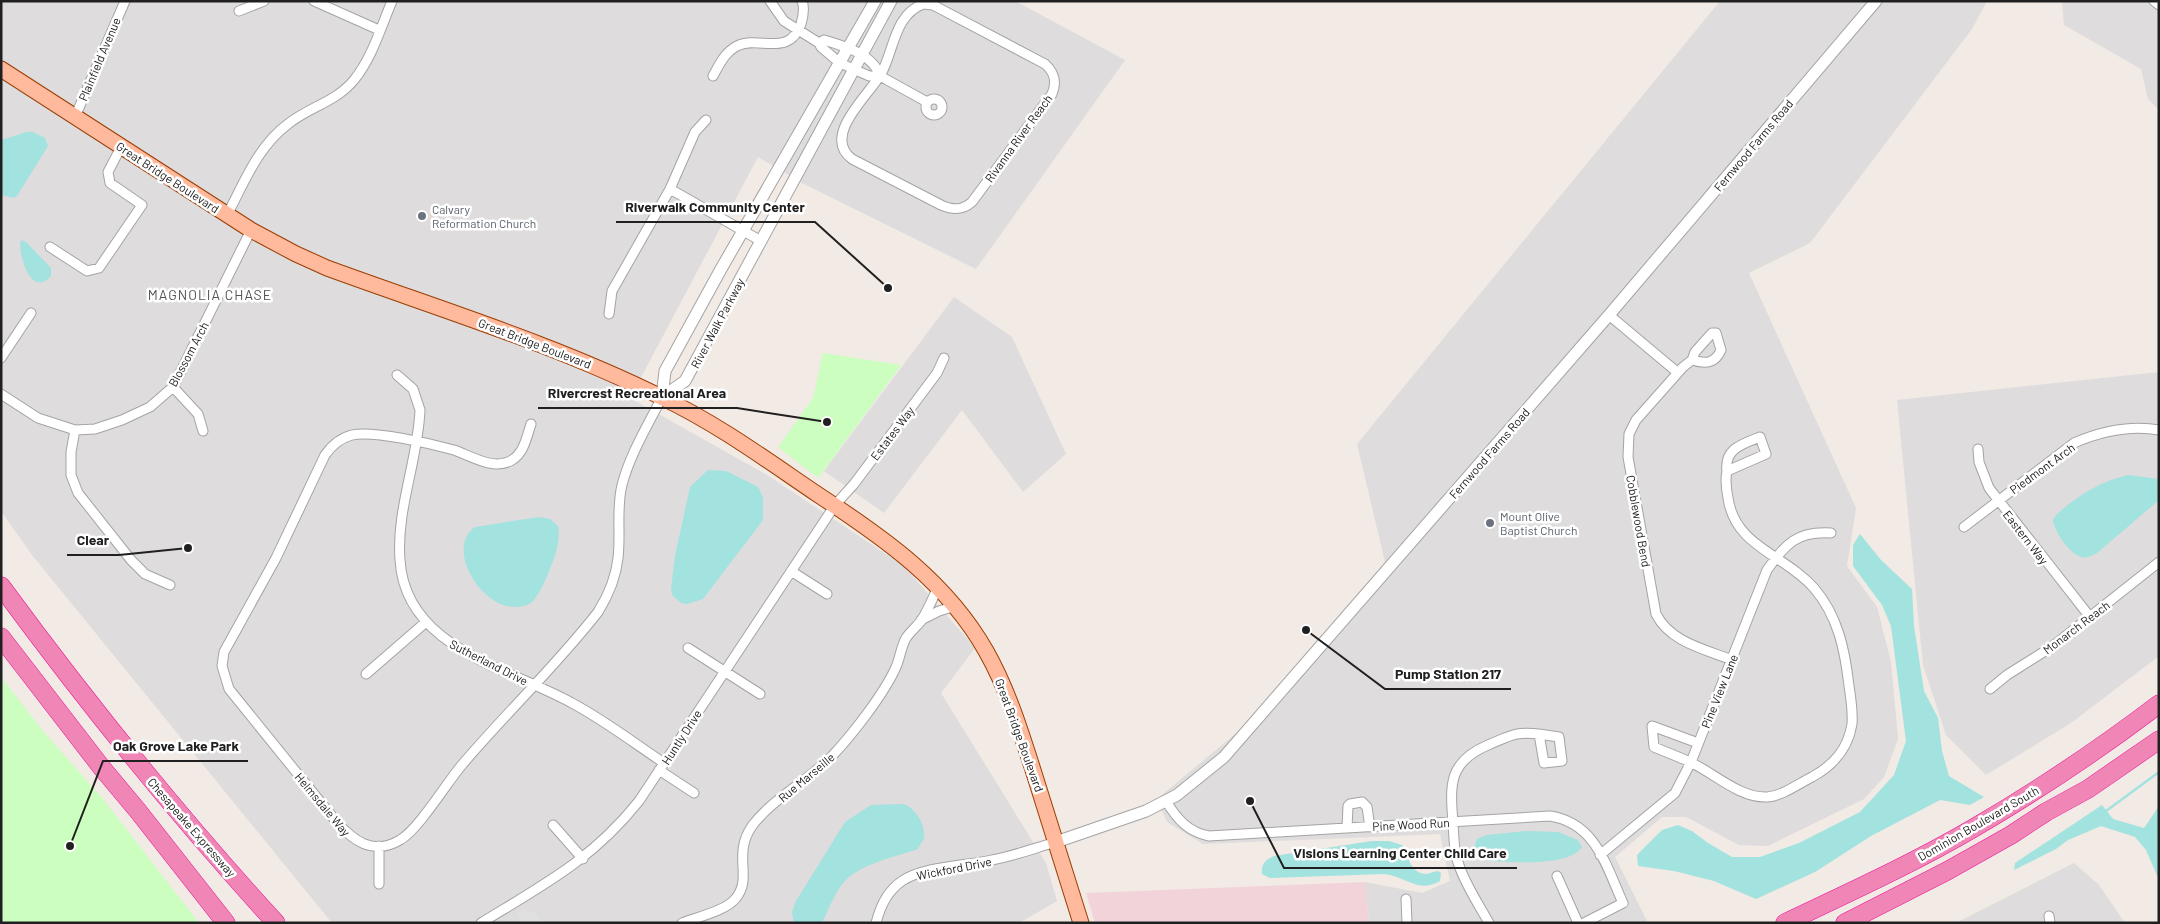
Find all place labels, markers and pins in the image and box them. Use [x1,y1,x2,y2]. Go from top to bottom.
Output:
callout: Riverwalk Community Center [616,193,815,222]
place label: Calvary Reformation Church [432,202,536,230]
marker: Calvary Reformation Church [416,210,428,222]
callout: Rivercrest Recreational Area [538,379,737,408]
place label: Mount Olive Baptist Church [1500,509,1577,537]
marker: Mount Olive Baptist Church [1484,517,1496,529]
callout: Clear [67,526,119,555]
callout: Pump Station 217 [1385,660,1511,689]
callout: Oak Grove Lake Park [103,732,248,761]
callout: Visions Learning Center Child Care [1284,839,1517,868]

